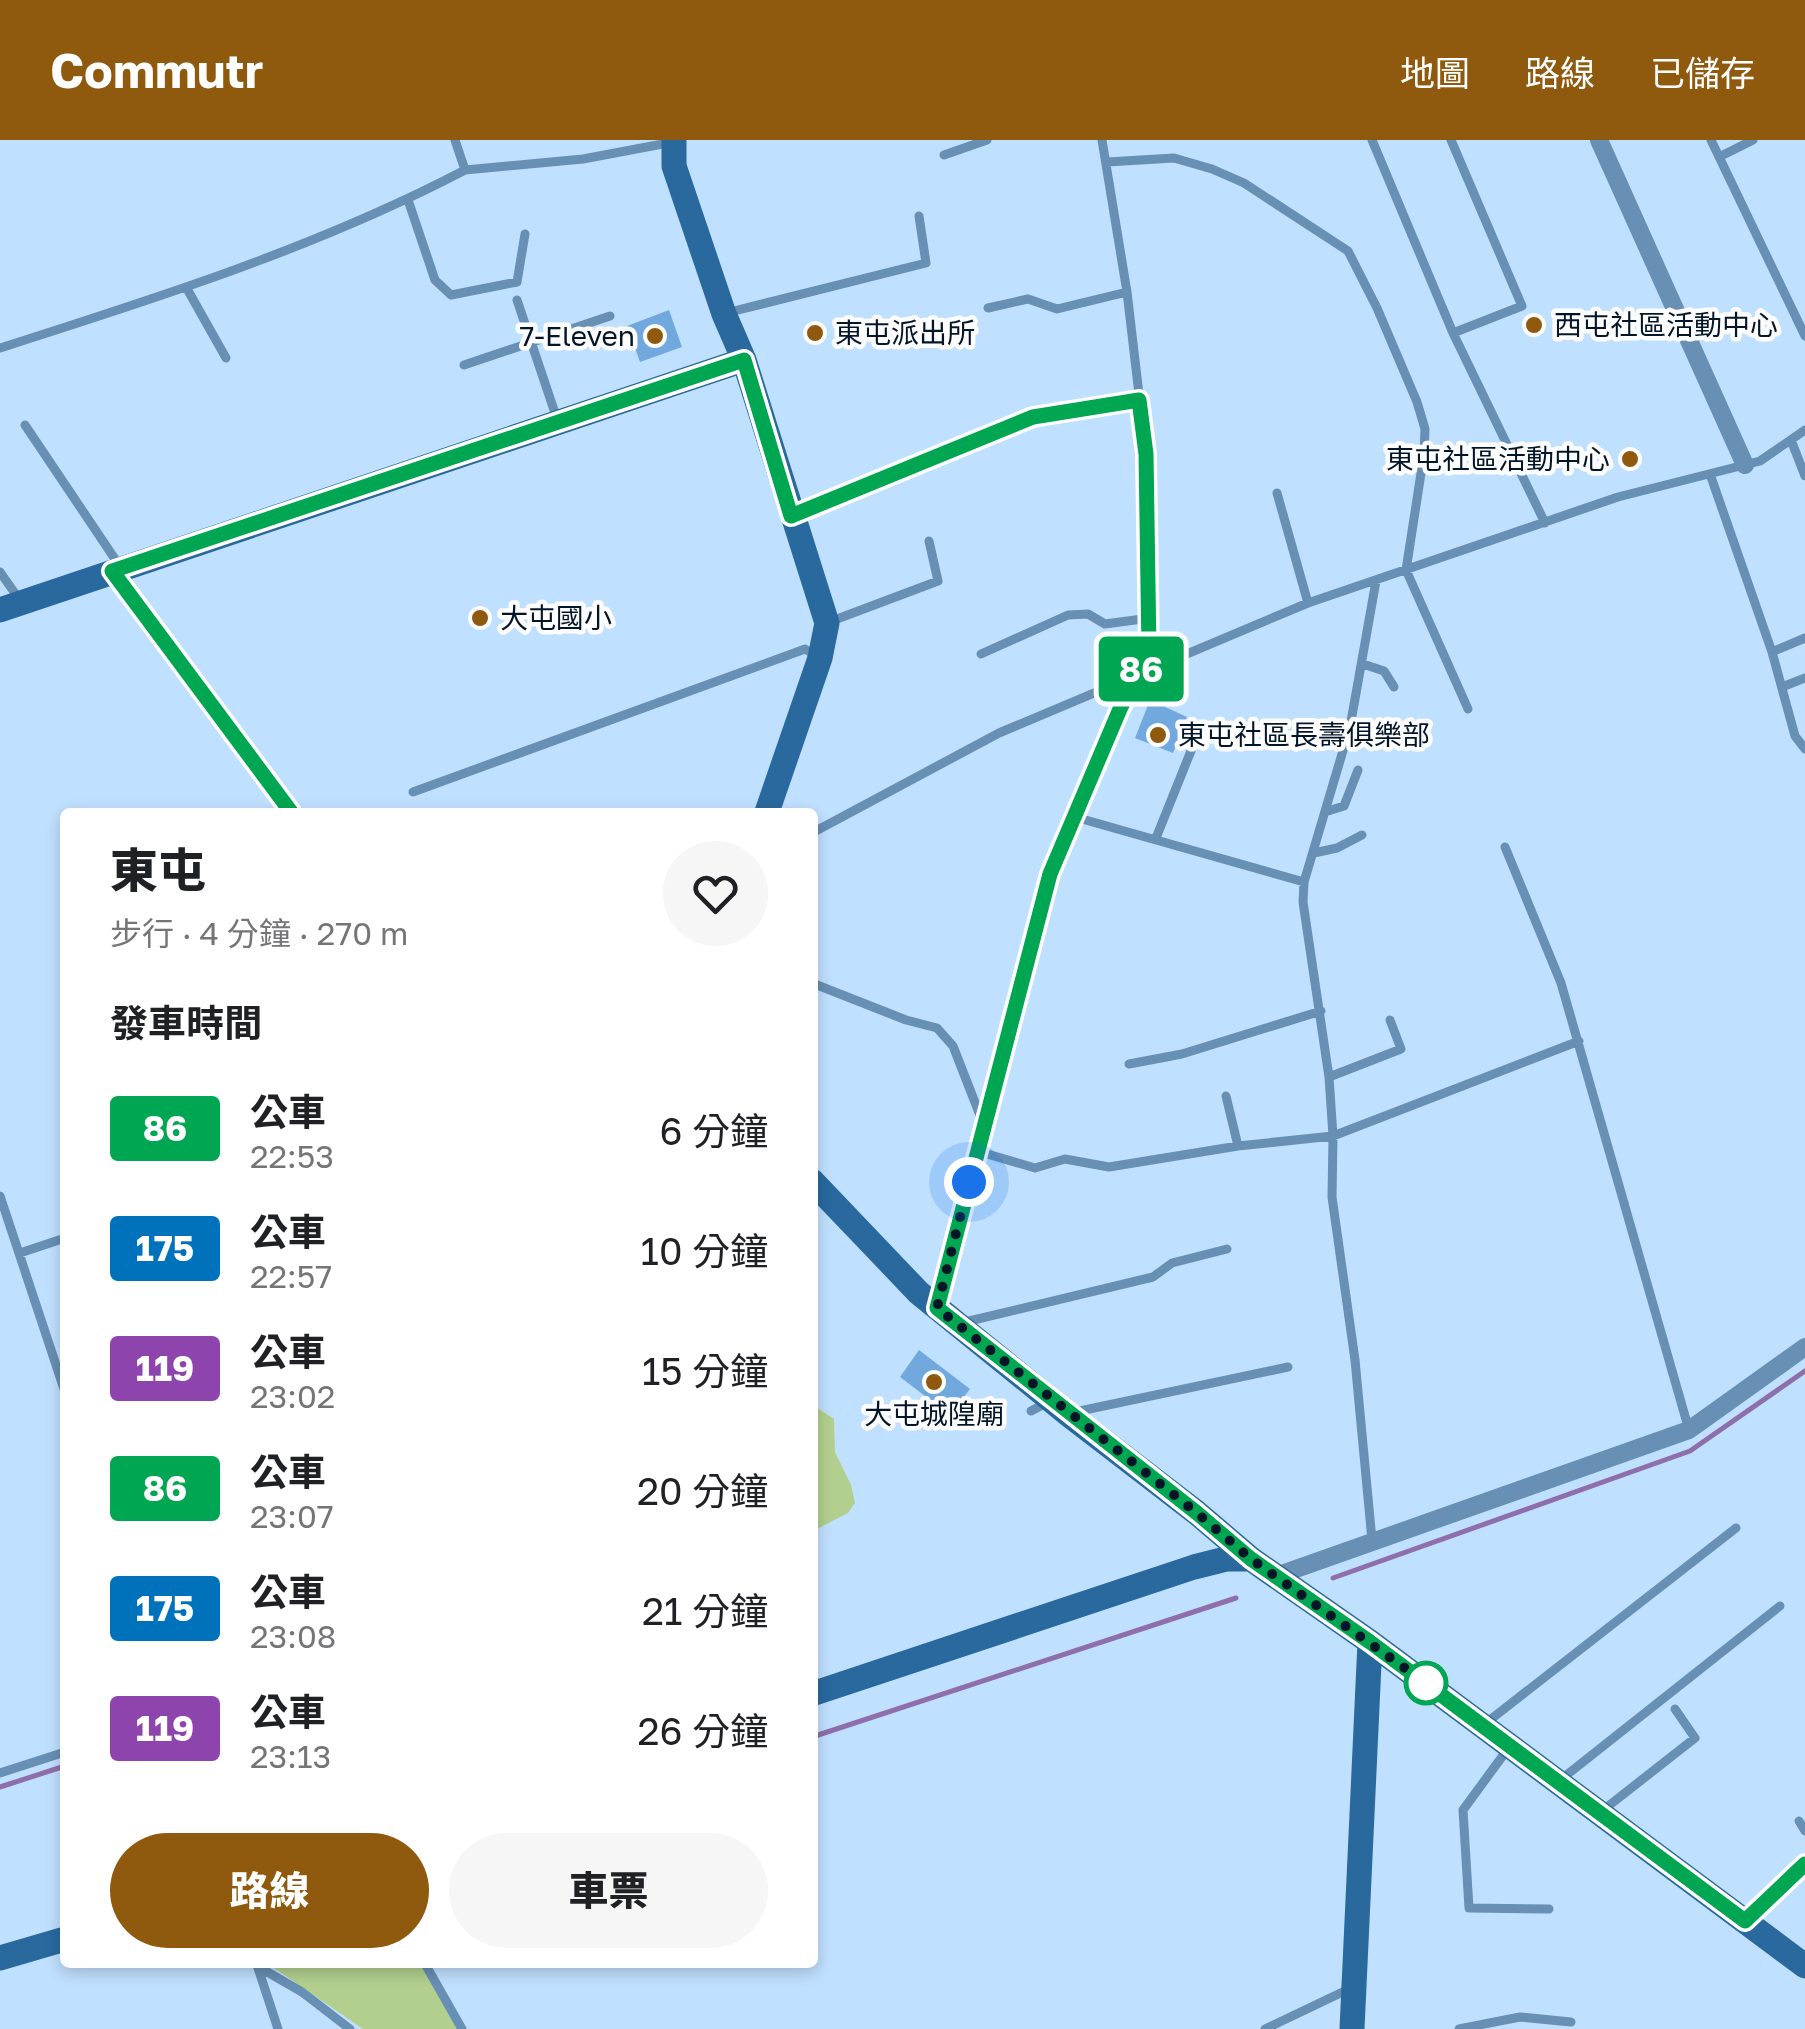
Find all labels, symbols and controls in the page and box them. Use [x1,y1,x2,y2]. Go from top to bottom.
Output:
text: Commutr [50,41,263,99]
text: 地圖 [1400,52,1470,94]
text: 路線 [1525,52,1595,94]
text: 已儲存 [1650,52,1755,94]
place label: 西屯社區活動中心 [1554,308,1778,341]
marker: 西屯社區活動中心 [1523,314,1545,336]
place label: 東屯派出所 [835,316,975,349]
place label: 7-Eleven [519,319,635,352]
marker: 東屯派出所 [804,322,826,344]
marker: 7-Eleven [644,325,666,347]
place label: 東屯社區活動中心 [1386,442,1610,475]
marker: 東屯社區活動中心 [1619,448,1641,470]
place label: 大屯國小 [500,601,612,634]
marker: 大屯國小 [469,607,491,629]
line badge: 86 [1096,636,1186,702]
text: 86 [1119,648,1163,690]
place label: 東屯社區長壽俱樂部 [1178,718,1430,751]
marker: 東屯社區長壽俱樂部 [1147,724,1169,746]
text: 東屯 [110,841,206,899]
button: heart [663,841,768,946]
text: 步行 · 4 分鐘 · 270 m [110,914,408,952]
text: 發車時間 [110,1000,262,1045]
text: 公車 [250,1089,326,1134]
text: 86 [143,1107,187,1149]
text: 6 分鐘 [660,1108,768,1153]
text: 22:53 [250,1137,334,1175]
your location [944,1157,994,1207]
text: 公車 [250,1209,326,1254]
text: 175 [136,1227,194,1269]
text: 10 分鐘 [641,1228,768,1273]
text: 22:57 [250,1257,332,1295]
text: 公車 [250,1329,326,1374]
text: 119 [136,1347,194,1389]
text: 15 分鐘 [642,1348,768,1393]
marker: 大屯城隍廟 [923,1371,945,1393]
text: 23:02 [250,1377,335,1415]
place label: 大屯城隍廟 [864,1397,1004,1430]
text: 公車 [250,1449,326,1494]
text: 86 [143,1467,187,1509]
text: 20 分鐘 [637,1468,768,1513]
text: 23:07 [250,1497,334,1535]
text: 公車 [250,1569,326,1614]
text: 175 [136,1587,194,1629]
text: 21 分鐘 [642,1588,768,1633]
text: 23:08 [250,1617,336,1655]
unlabelled marker [1405,1662,1447,1704]
text: 公車 [250,1689,326,1734]
text: 119 [136,1707,194,1749]
text: 26 分鐘 [637,1708,768,1753]
text: 23:13 [250,1737,331,1775]
button: 路線 [110,1833,429,1948]
button: 車票 [449,1833,768,1948]

